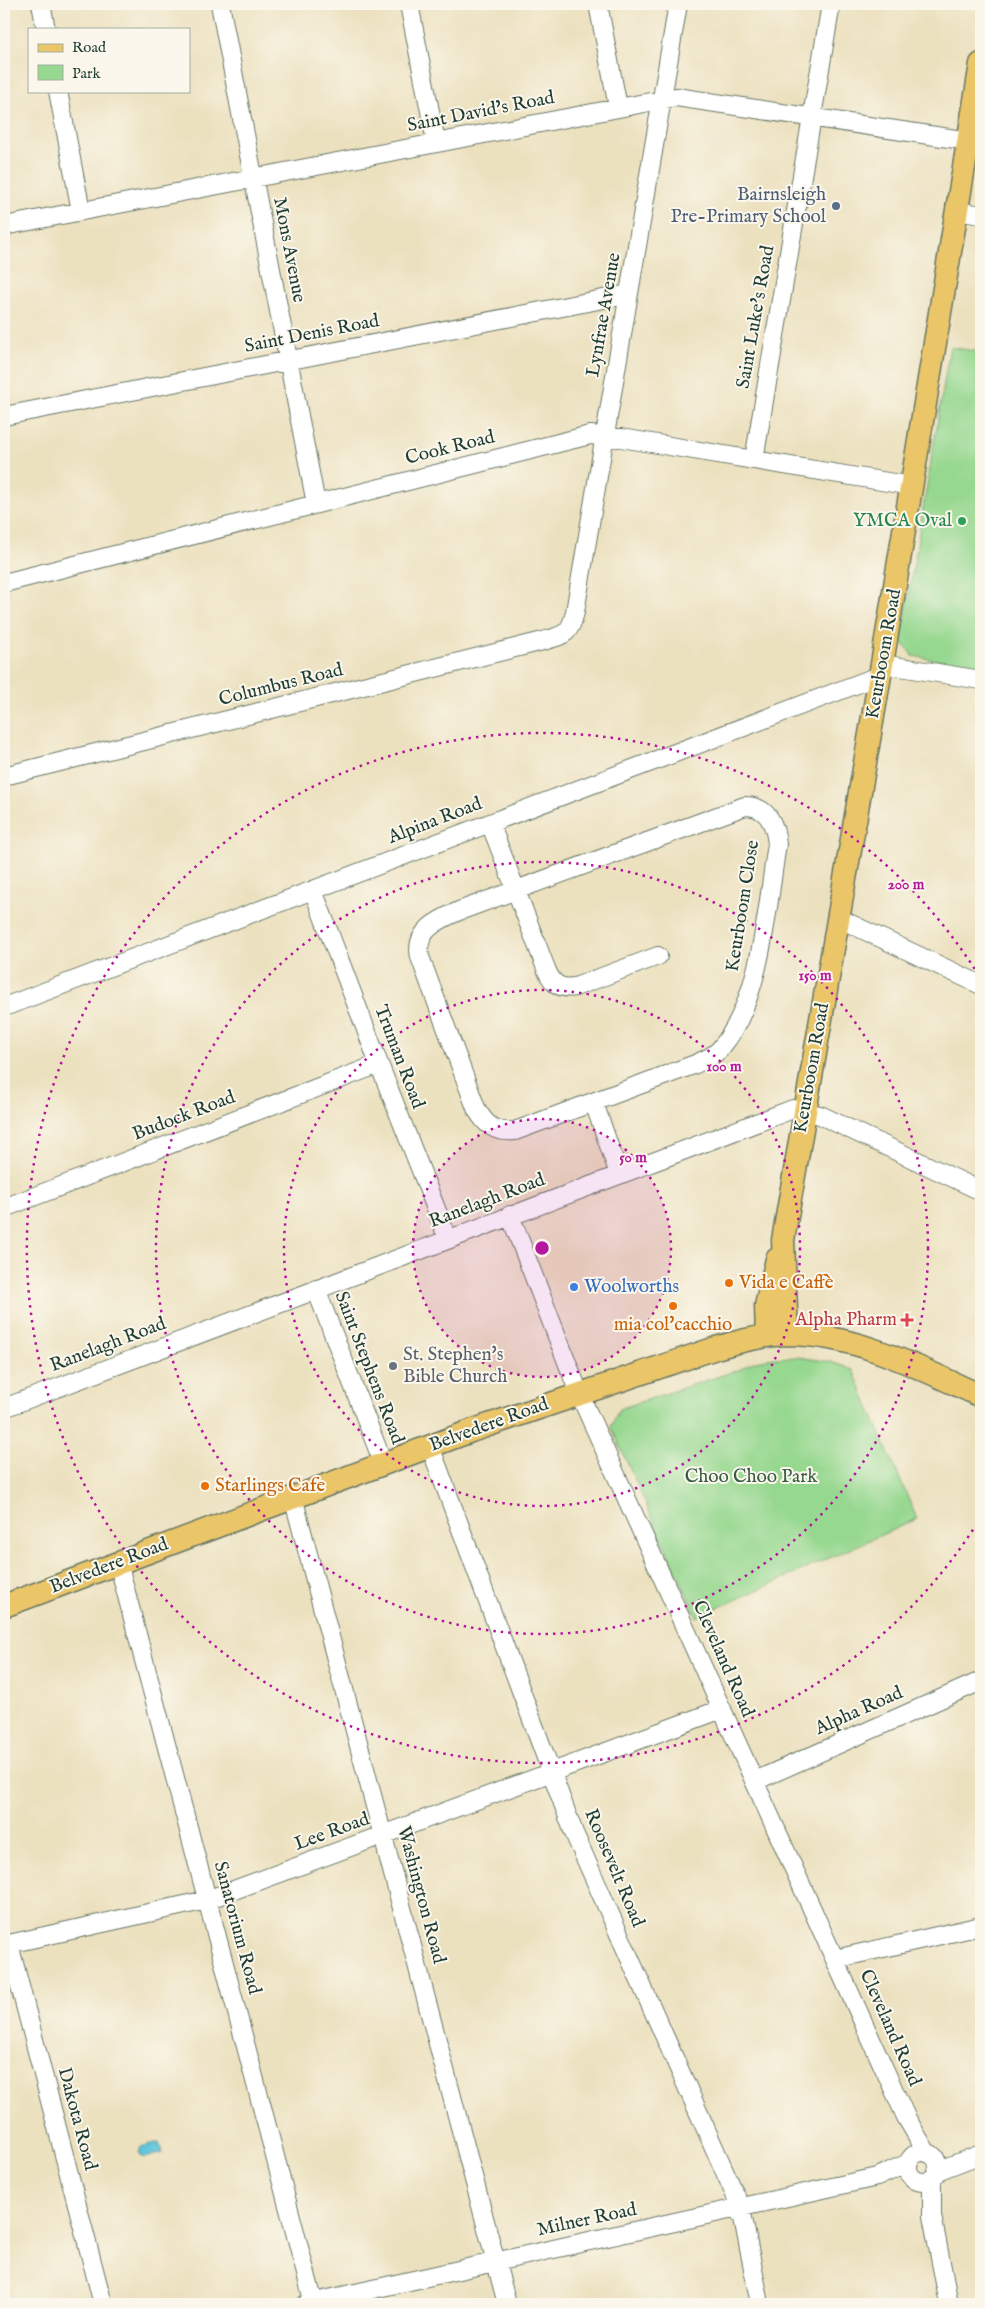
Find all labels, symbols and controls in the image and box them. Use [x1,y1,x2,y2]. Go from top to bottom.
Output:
legend [28,28,190,92]
text: Road [72,38,107,57]
text: Park [72,64,102,83]
street label: Saint David's Road [405,86,557,138]
place label: Bairnsleigh Pre-Primary School [671,183,827,229]
street label: Mons Avenue [267,195,311,305]
marker: Bairnsleigh Pre-Primary School [830,200,842,212]
street label: Saint Luke's Road [732,243,781,390]
street label: Lynfrae Avenue [581,251,627,379]
street label: Saint Denis Road [243,309,382,359]
street label: Cook Road [403,425,498,471]
place label: YMCA Oval [853,509,953,533]
marker: YMCA Oval [956,515,968,527]
street label: Keurboom Road [861,586,907,721]
street label: Columbus Road [216,658,346,712]
street label: Alpina Road [384,792,486,850]
street label: Keurboom Close [721,838,765,974]
text: 200 m [888,875,925,894]
text: 150 m [798,966,832,985]
street label: Keurboom Road [789,1000,835,1135]
street label: Truman Road [368,1002,430,1113]
text: 100 m [706,1057,742,1076]
street label: Budock Road [129,1085,240,1147]
text: 50 m [619,1148,647,1167]
street label: Ranelagh Road [426,1168,549,1234]
centre of rings [533,1239,551,1257]
place label: Vida e Caffè [738,1271,834,1295]
place label: Woolworths [584,1275,679,1299]
marker: Vida e Caffè [723,1277,735,1289]
marker: Woolworths [568,1281,580,1293]
street label: Saint Stephens Road [329,1288,409,1449]
marker: mia col'cacchio [667,1300,679,1312]
place label: Alpha Pharm [794,1308,897,1332]
street label: Ranelagh Road [47,1312,170,1378]
place label: mia col'cacchio [614,1313,732,1337]
marker: Alpha Pharm [901,1314,913,1326]
place label: St. Stephen's Bible Church [403,1343,507,1389]
marker: St. Stephen's Bible Church [387,1360,399,1372]
street label: Belvedere Road [426,1392,553,1458]
park label: Choo Choo Park [685,1465,818,1489]
place label: Starlings Cafe [215,1474,326,1498]
marker: Starlings Cafe [199,1480,211,1492]
street label: Belvedere Road [46,1532,172,1600]
street label: Cleveland Road [687,1597,760,1722]
street label: Alpha Road [810,1681,907,1741]
street label: Roosevelt Road [578,1805,650,1932]
street label: Lee Road [291,1807,374,1857]
street label: Washington Road [391,1824,451,1967]
street label: Sanatorium Road [208,1859,266,1998]
street label: Cleveland Road [854,1966,927,2091]
street label: Dakota Road [52,2065,102,2174]
street label: Milner Road [535,2198,640,2242]

